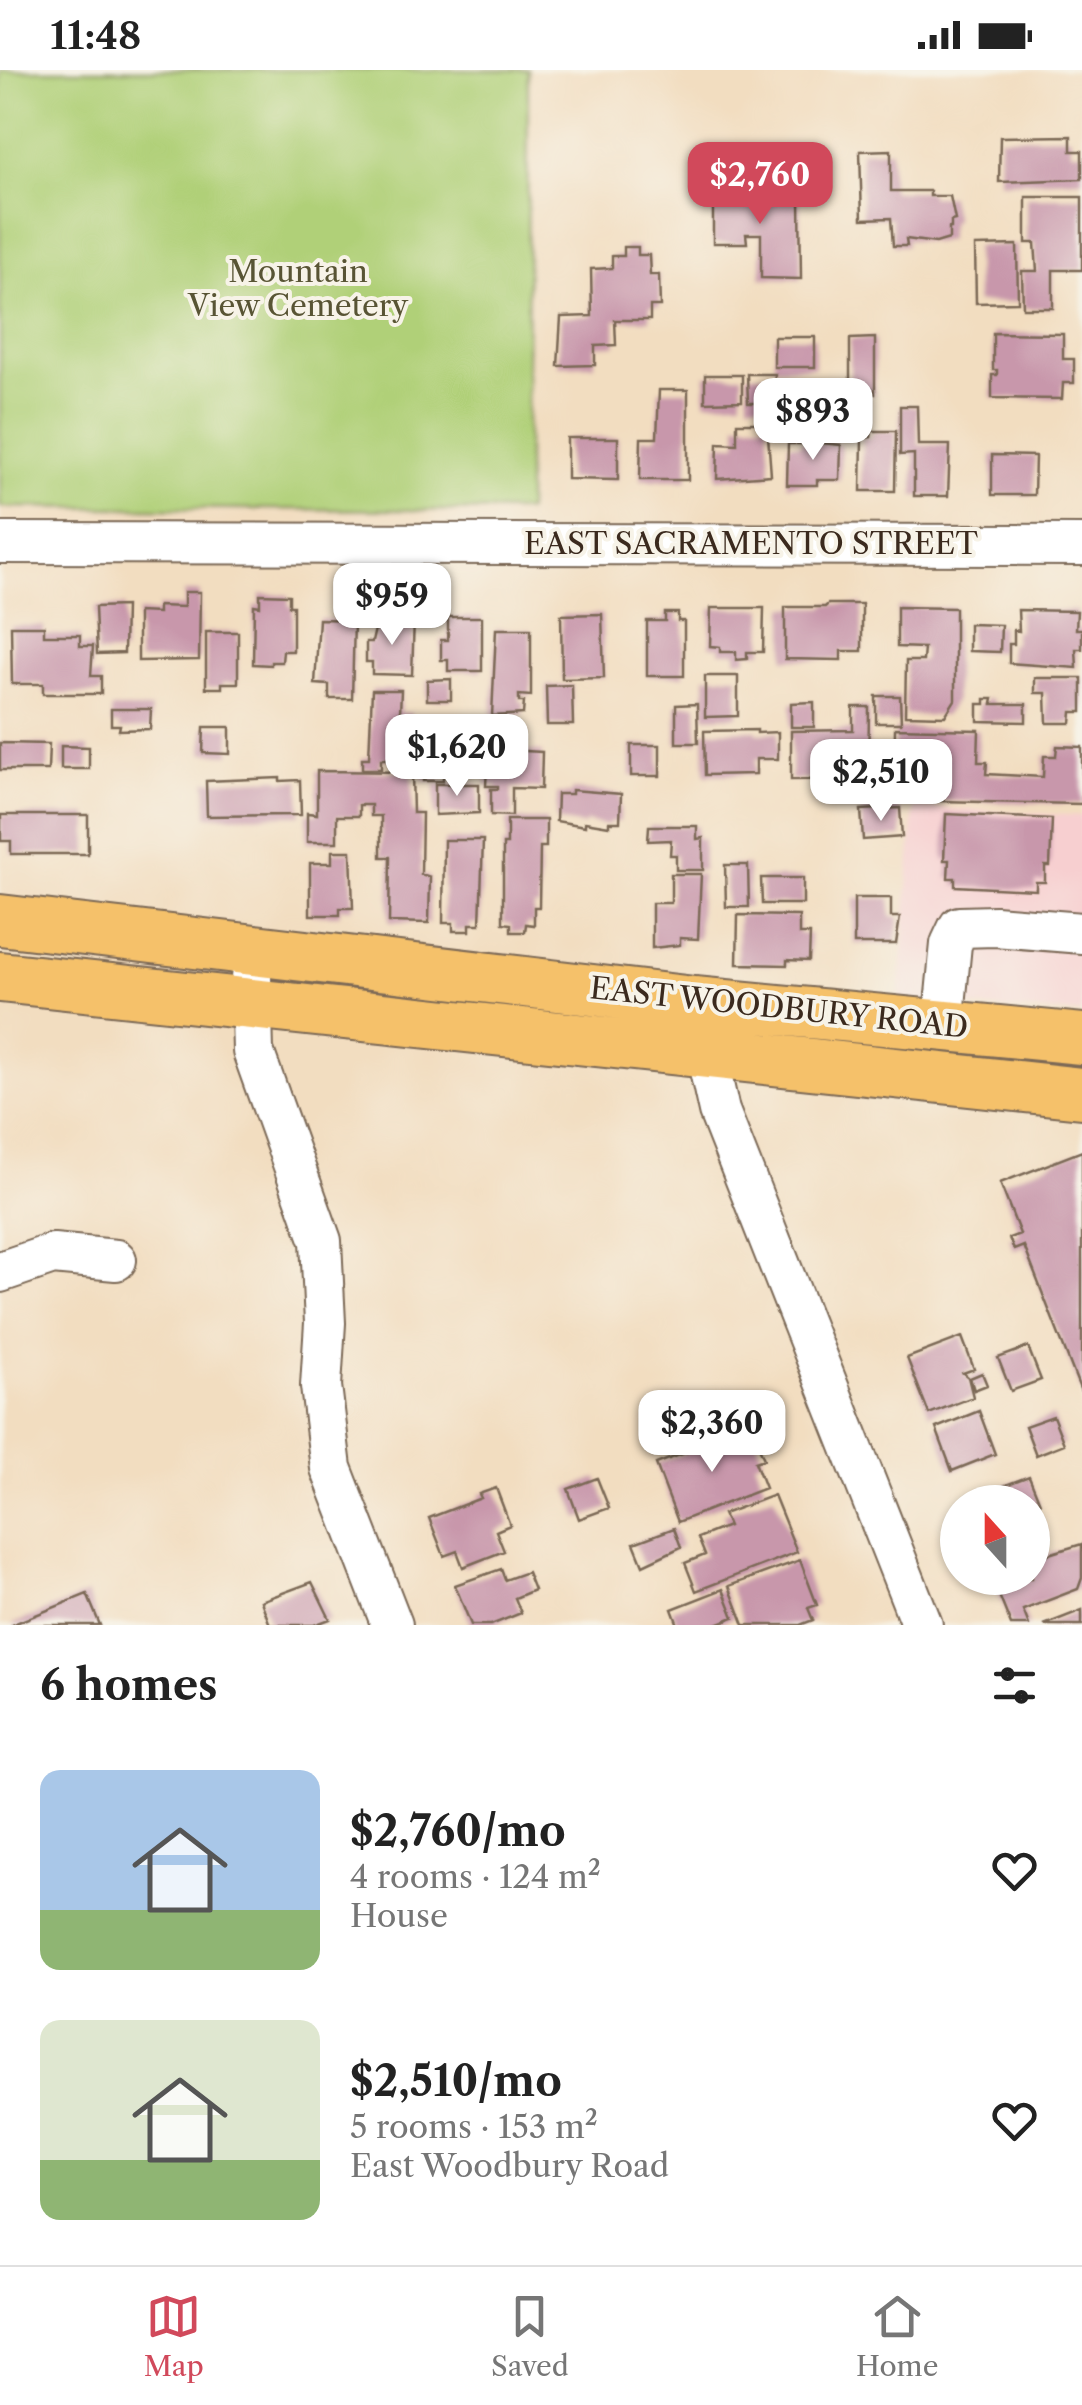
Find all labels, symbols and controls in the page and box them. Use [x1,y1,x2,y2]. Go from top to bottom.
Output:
text: 11:48 [50,12,141,59]
pin: $2,760 [679,142,841,227]
text: $2,760 [710,155,810,194]
park label: Mountain View Cemetery [187,253,408,324]
pin: $893 [754,378,872,463]
text: $893 [776,391,850,430]
street label: EAST SACRAMENTO STREET [524,525,979,562]
pin: $959 [333,563,451,648]
text: $959 [355,576,429,615]
pin: $1,620 [376,714,538,799]
text: $1,620 [407,727,507,766]
pin: $2,510 [800,739,962,824]
text: $2,510 [832,752,930,791]
street label: EAST WOODBURY ROAD [588,969,970,1046]
pin: $2,360 [631,1390,793,1475]
text: $2,360 [660,1403,764,1442]
north arrow [940,1485,1050,1595]
map controls [940,1485,1050,1595]
icon: filters [987,1658,1042,1713]
text: 6 homes [40,1659,218,1711]
text: $2,760/mo [350,1805,566,1857]
icon: home [120,1810,240,1930]
icon: heart [987,1843,1042,1898]
text: 4 rooms · 124 m² [350,1857,601,1896]
text: House [350,1896,448,1935]
text: $2,510/mo [350,2055,562,2107]
icon: home [120,2060,240,2180]
icon: heart [987,2093,1042,2148]
text: 5 rooms · 153 m² [350,2107,598,2146]
text: East Woodbury Road [350,2146,669,2185]
tab: Map [144,2289,204,2383]
tab: Saved [491,2289,569,2383]
tab: Home [856,2289,938,2383]

